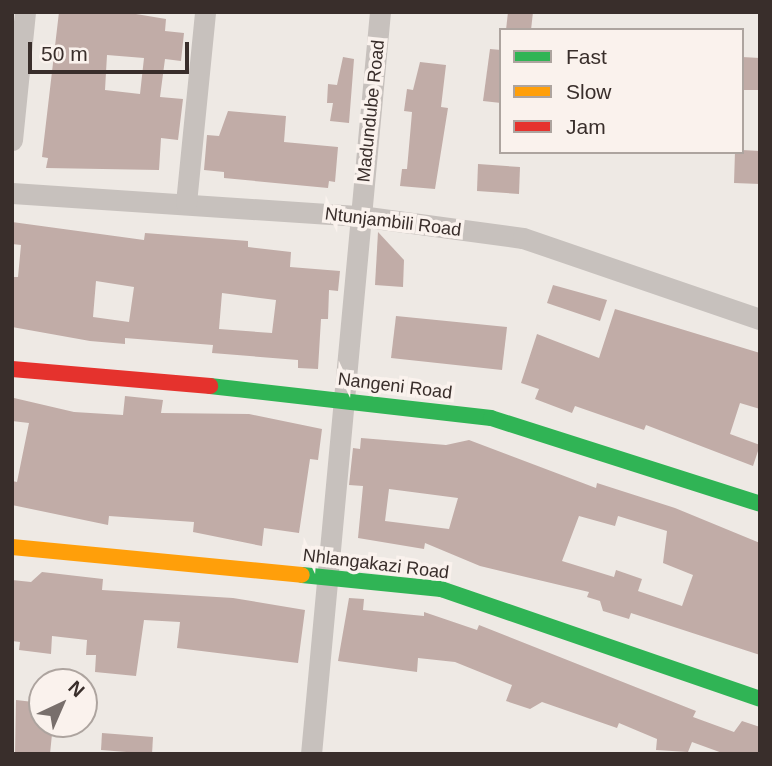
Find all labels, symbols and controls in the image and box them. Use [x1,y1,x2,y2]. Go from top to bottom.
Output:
scale bar [32,28,192,72]
legend [499,28,744,154]
street label: Madundube Road [353,39,389,183]
text: 50 m [41,42,88,65]
text: Fast [566,45,607,68]
text: Slow [566,80,612,103]
text: Jam [566,115,606,138]
street label: Ntunjambili Road [324,203,462,241]
street label: Nangeni Road [337,368,453,404]
street label: Nhlangakazi Road [302,544,450,584]
north arrow [28,668,98,738]
text: N [64,677,89,701]

